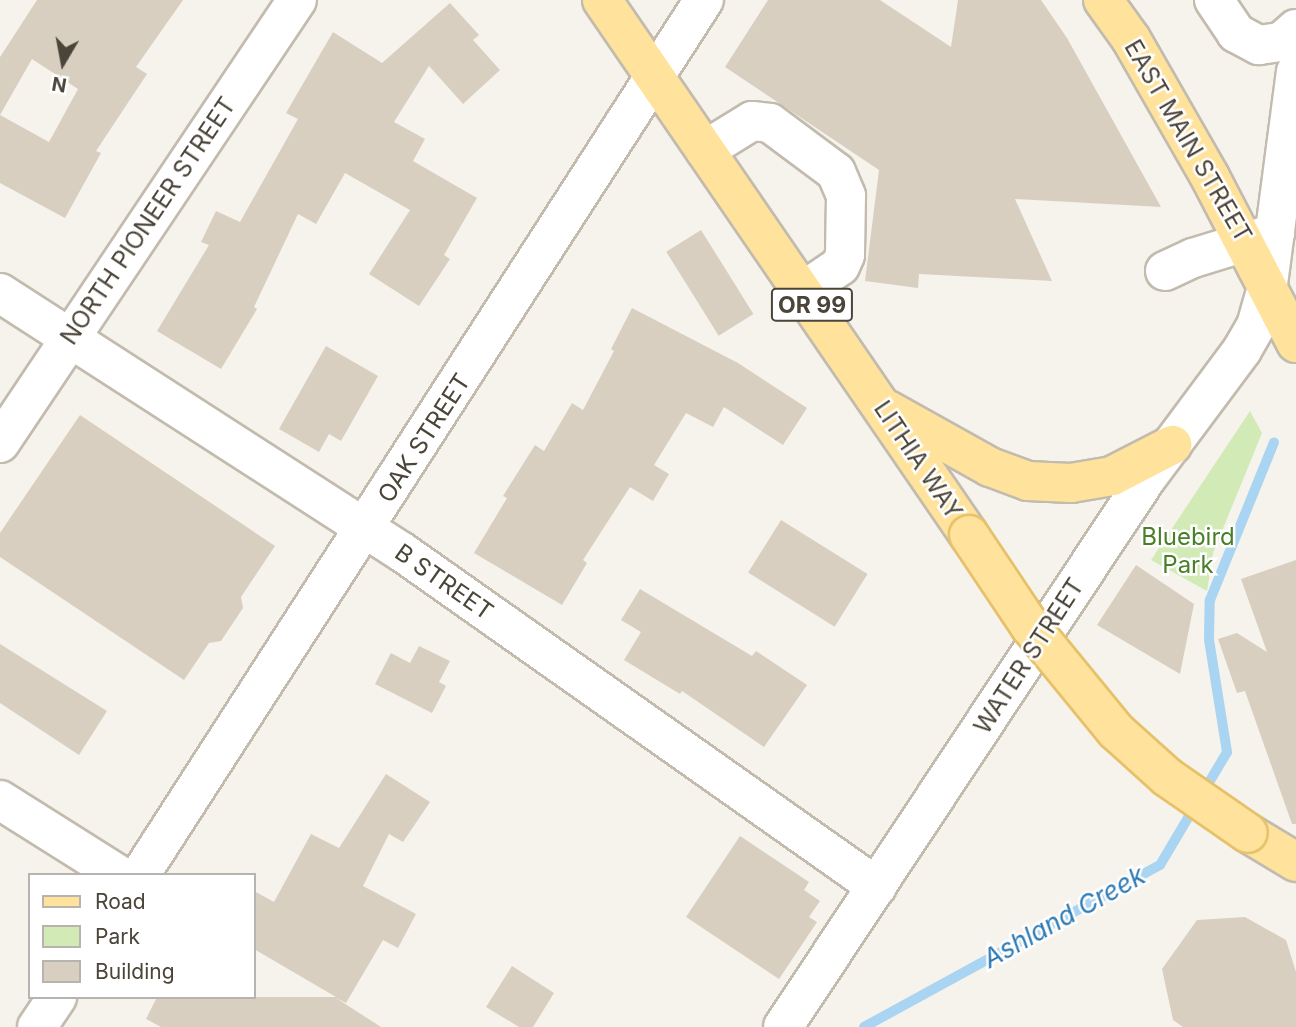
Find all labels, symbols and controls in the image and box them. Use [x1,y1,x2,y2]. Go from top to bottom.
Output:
north arrow [28,28,98,98]
street label: EAST MAIN STREET [1118,35,1258,247]
text: N [50,72,68,97]
street label: NORTH PIONEER STREET [54,92,242,350]
road number: OR 99 [770,286,854,324]
street label: OAK STREET [372,368,476,508]
street label: LITHIA WAY [868,395,968,525]
park label: Bluebird Park [1141,523,1235,579]
street label: B STREET [389,538,499,626]
street label: WATER STREET [968,573,1090,739]
water label: Ashland Creek [978,860,1150,974]
legend [28,873,256,999]
text: Road [95,889,146,914]
text: Park [95,924,140,949]
text: Building [95,959,175,984]

